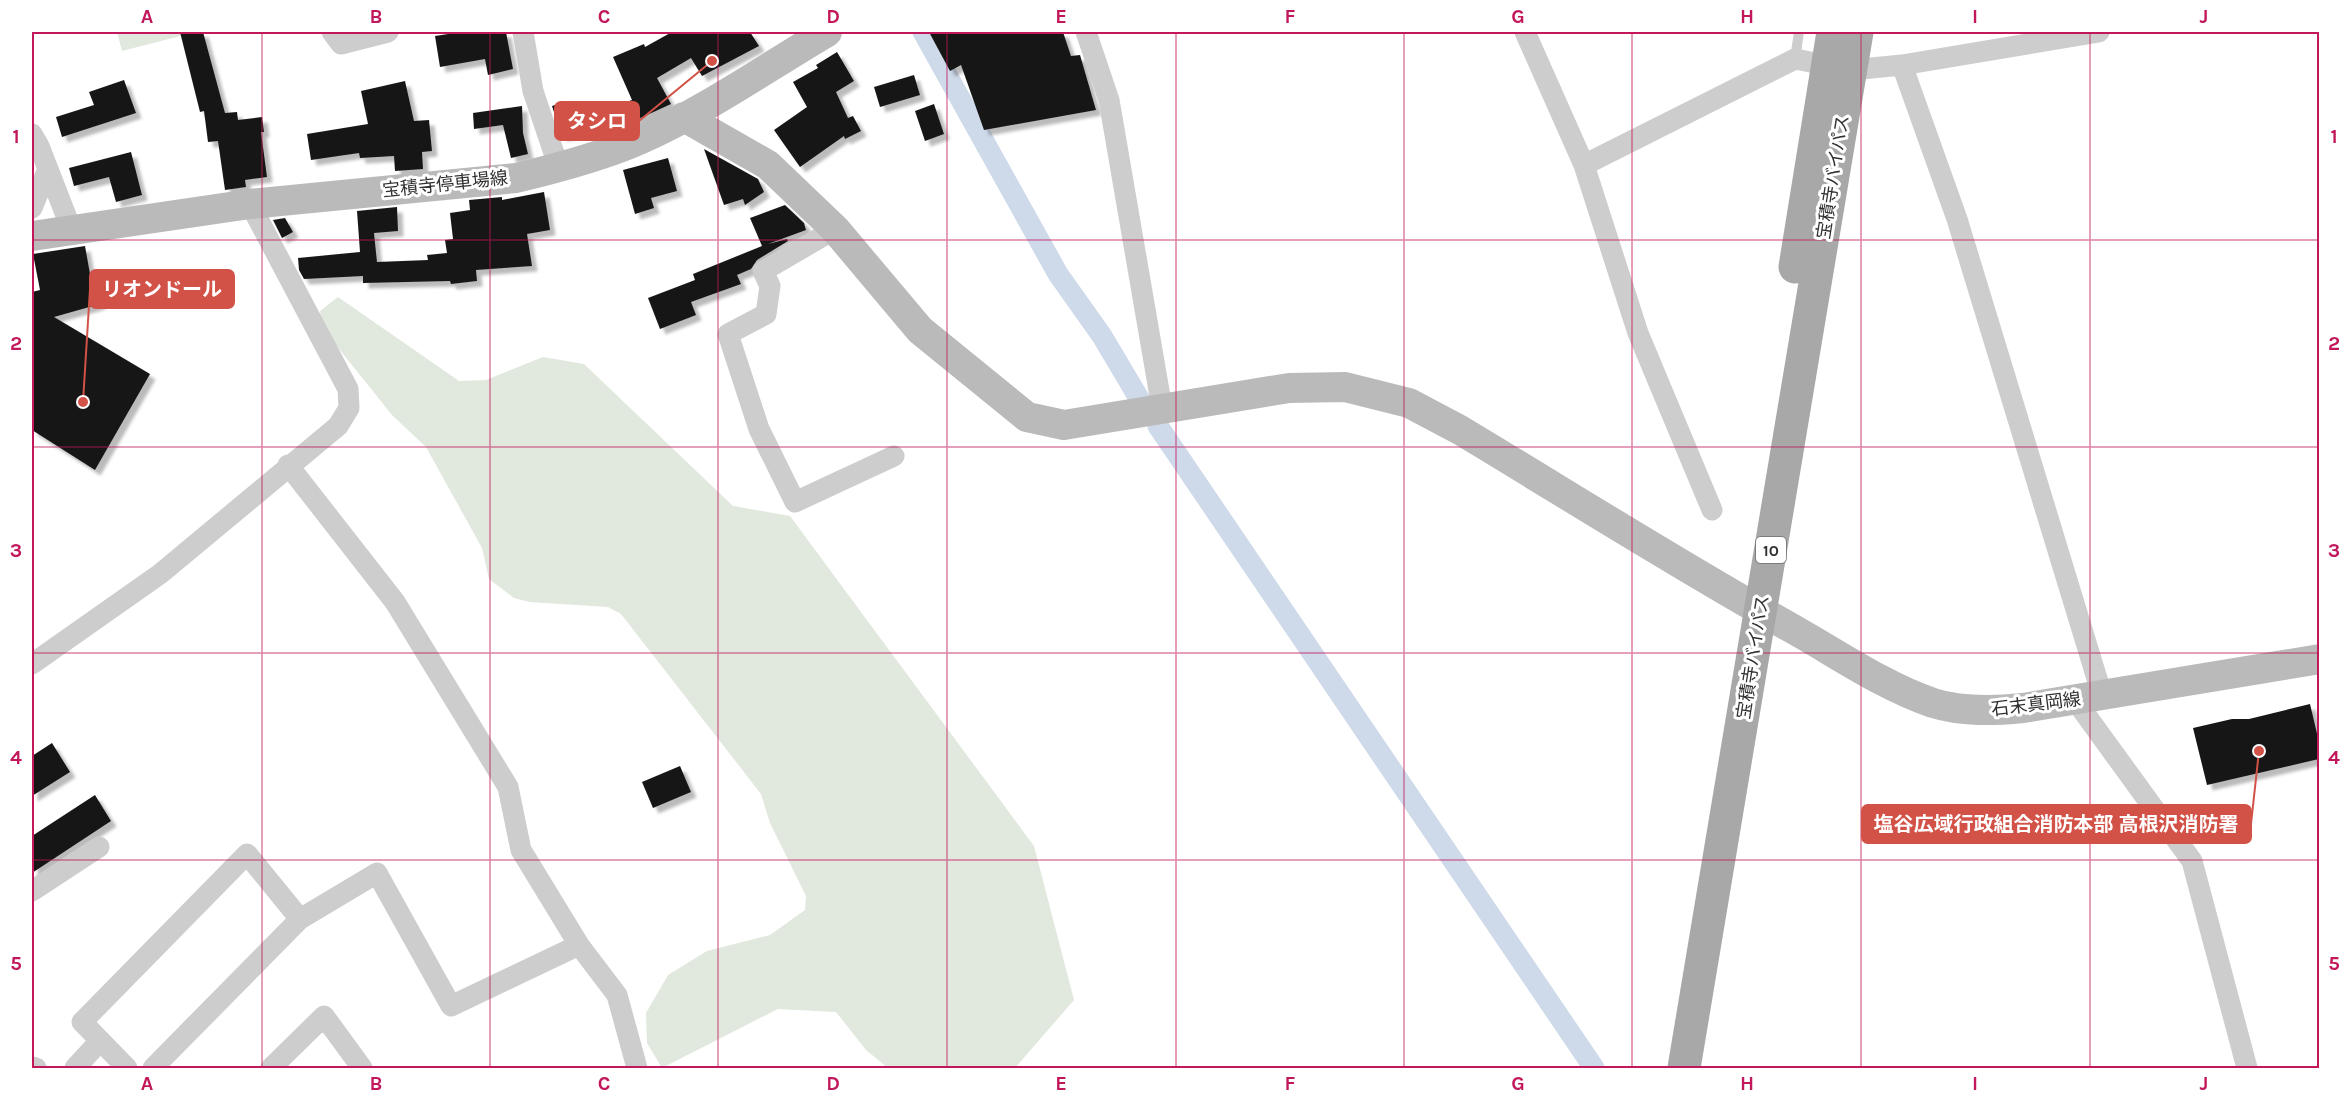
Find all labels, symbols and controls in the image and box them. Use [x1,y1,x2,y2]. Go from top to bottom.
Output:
text: A [141,5,154,28]
text: B [370,5,382,28]
text: C [598,5,610,28]
text: D [826,5,840,28]
text: E [1055,5,1067,28]
text: F [1285,5,1296,28]
text: G [1511,5,1525,28]
text: H [1740,5,1754,28]
text: I [1972,5,1978,28]
text: J [2200,5,2208,28]
callout: タシロ [555,102,639,140]
text: タシロ [567,110,627,133]
street label: 宝積寺バイパス [1812,113,1854,241]
text: 1 [12,125,20,148]
text: 1 [2330,125,2338,148]
street label: 宝積寺停車場線 [381,166,509,202]
callout: リオンドール [90,270,234,308]
text: リオンドール [102,278,222,301]
text: 2 [10,332,22,355]
text: 2 [2328,332,2340,355]
road number: 10 [1756,537,1786,563]
text: 3 [10,539,22,562]
text: 3 [2328,539,2340,562]
street label: 宝積寺バイパス [1732,593,1774,721]
street label: 石末真岡線 [1990,688,2082,720]
text: 4 [10,746,22,769]
text: 4 [2328,746,2340,769]
callout: 塩谷広域行政組合消防本部 高根沢消防署 [1862,805,2251,843]
text: 塩谷広域行政組合消防本部 高根沢消防署 [1873,813,2239,836]
text: 5 [10,952,22,975]
text: 5 [2328,952,2340,975]
text: A [141,1072,154,1095]
text: B [370,1072,382,1095]
text: C [598,1072,610,1095]
text: D [826,1072,840,1095]
text: E [1055,1072,1067,1095]
text: F [1285,1072,1296,1095]
text: G [1511,1072,1525,1095]
text: H [1740,1072,1754,1095]
text: I [1972,1072,1978,1095]
text: J [2200,1072,2208,1095]

